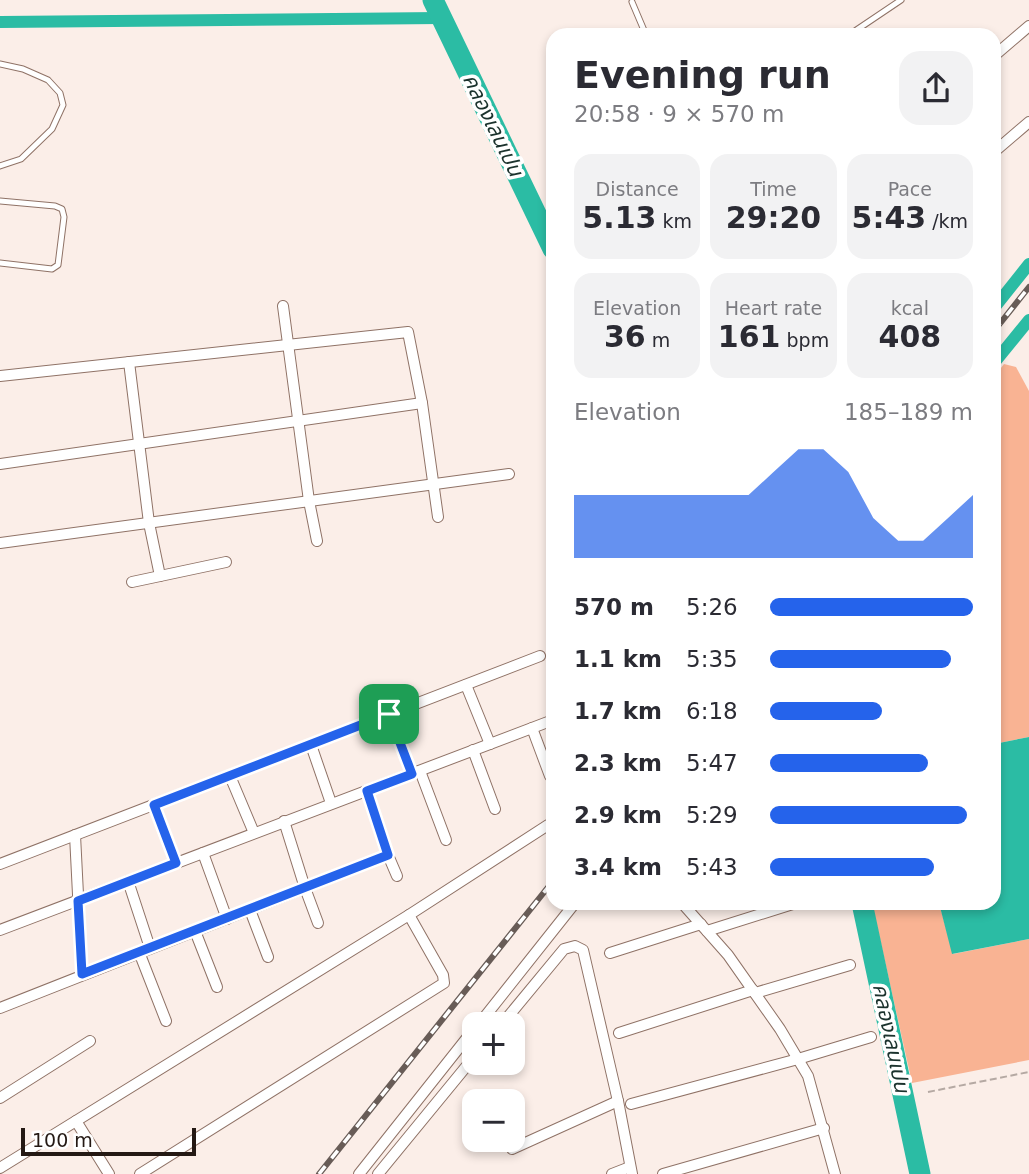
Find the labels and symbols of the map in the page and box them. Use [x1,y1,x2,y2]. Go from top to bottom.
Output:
water label: คลองเลนเปน [458,70,529,181]
pin [359,684,419,744]
water label: คลองเลนเปน [868,981,914,1096]
scale bar [21,1125,196,1157]

